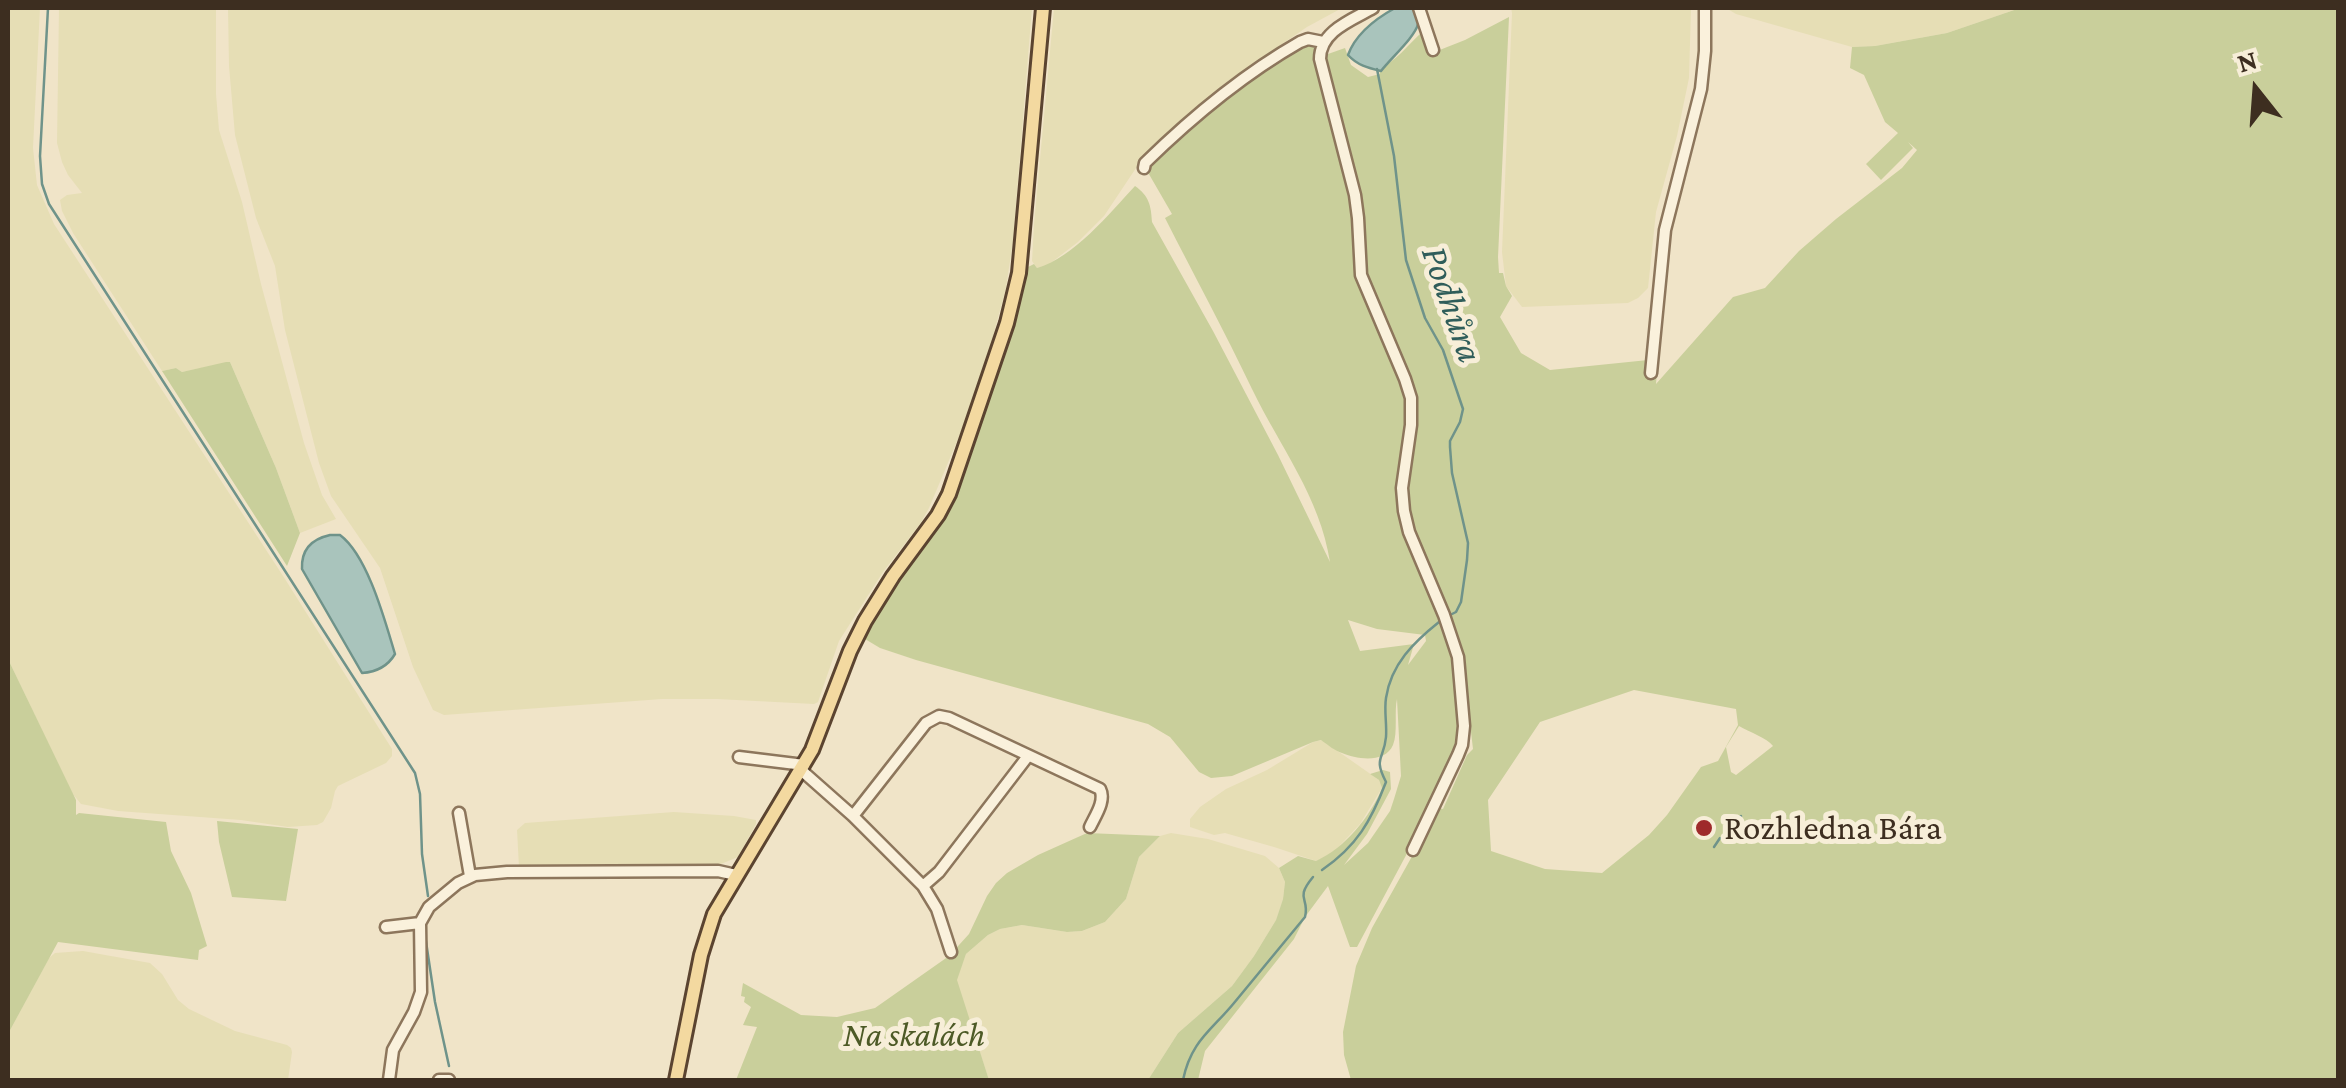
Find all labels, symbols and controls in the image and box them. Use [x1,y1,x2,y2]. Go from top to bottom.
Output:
north arrow [2206,40,2306,140]
text: N [2233,43,2261,78]
water label: Podhůra [1411,240,1493,368]
place label: Rozhledna Bára [1724,807,1942,849]
marker: Rozhledna Bára [1693,817,1715,839]
park label: Na skalách [843,1014,985,1056]

